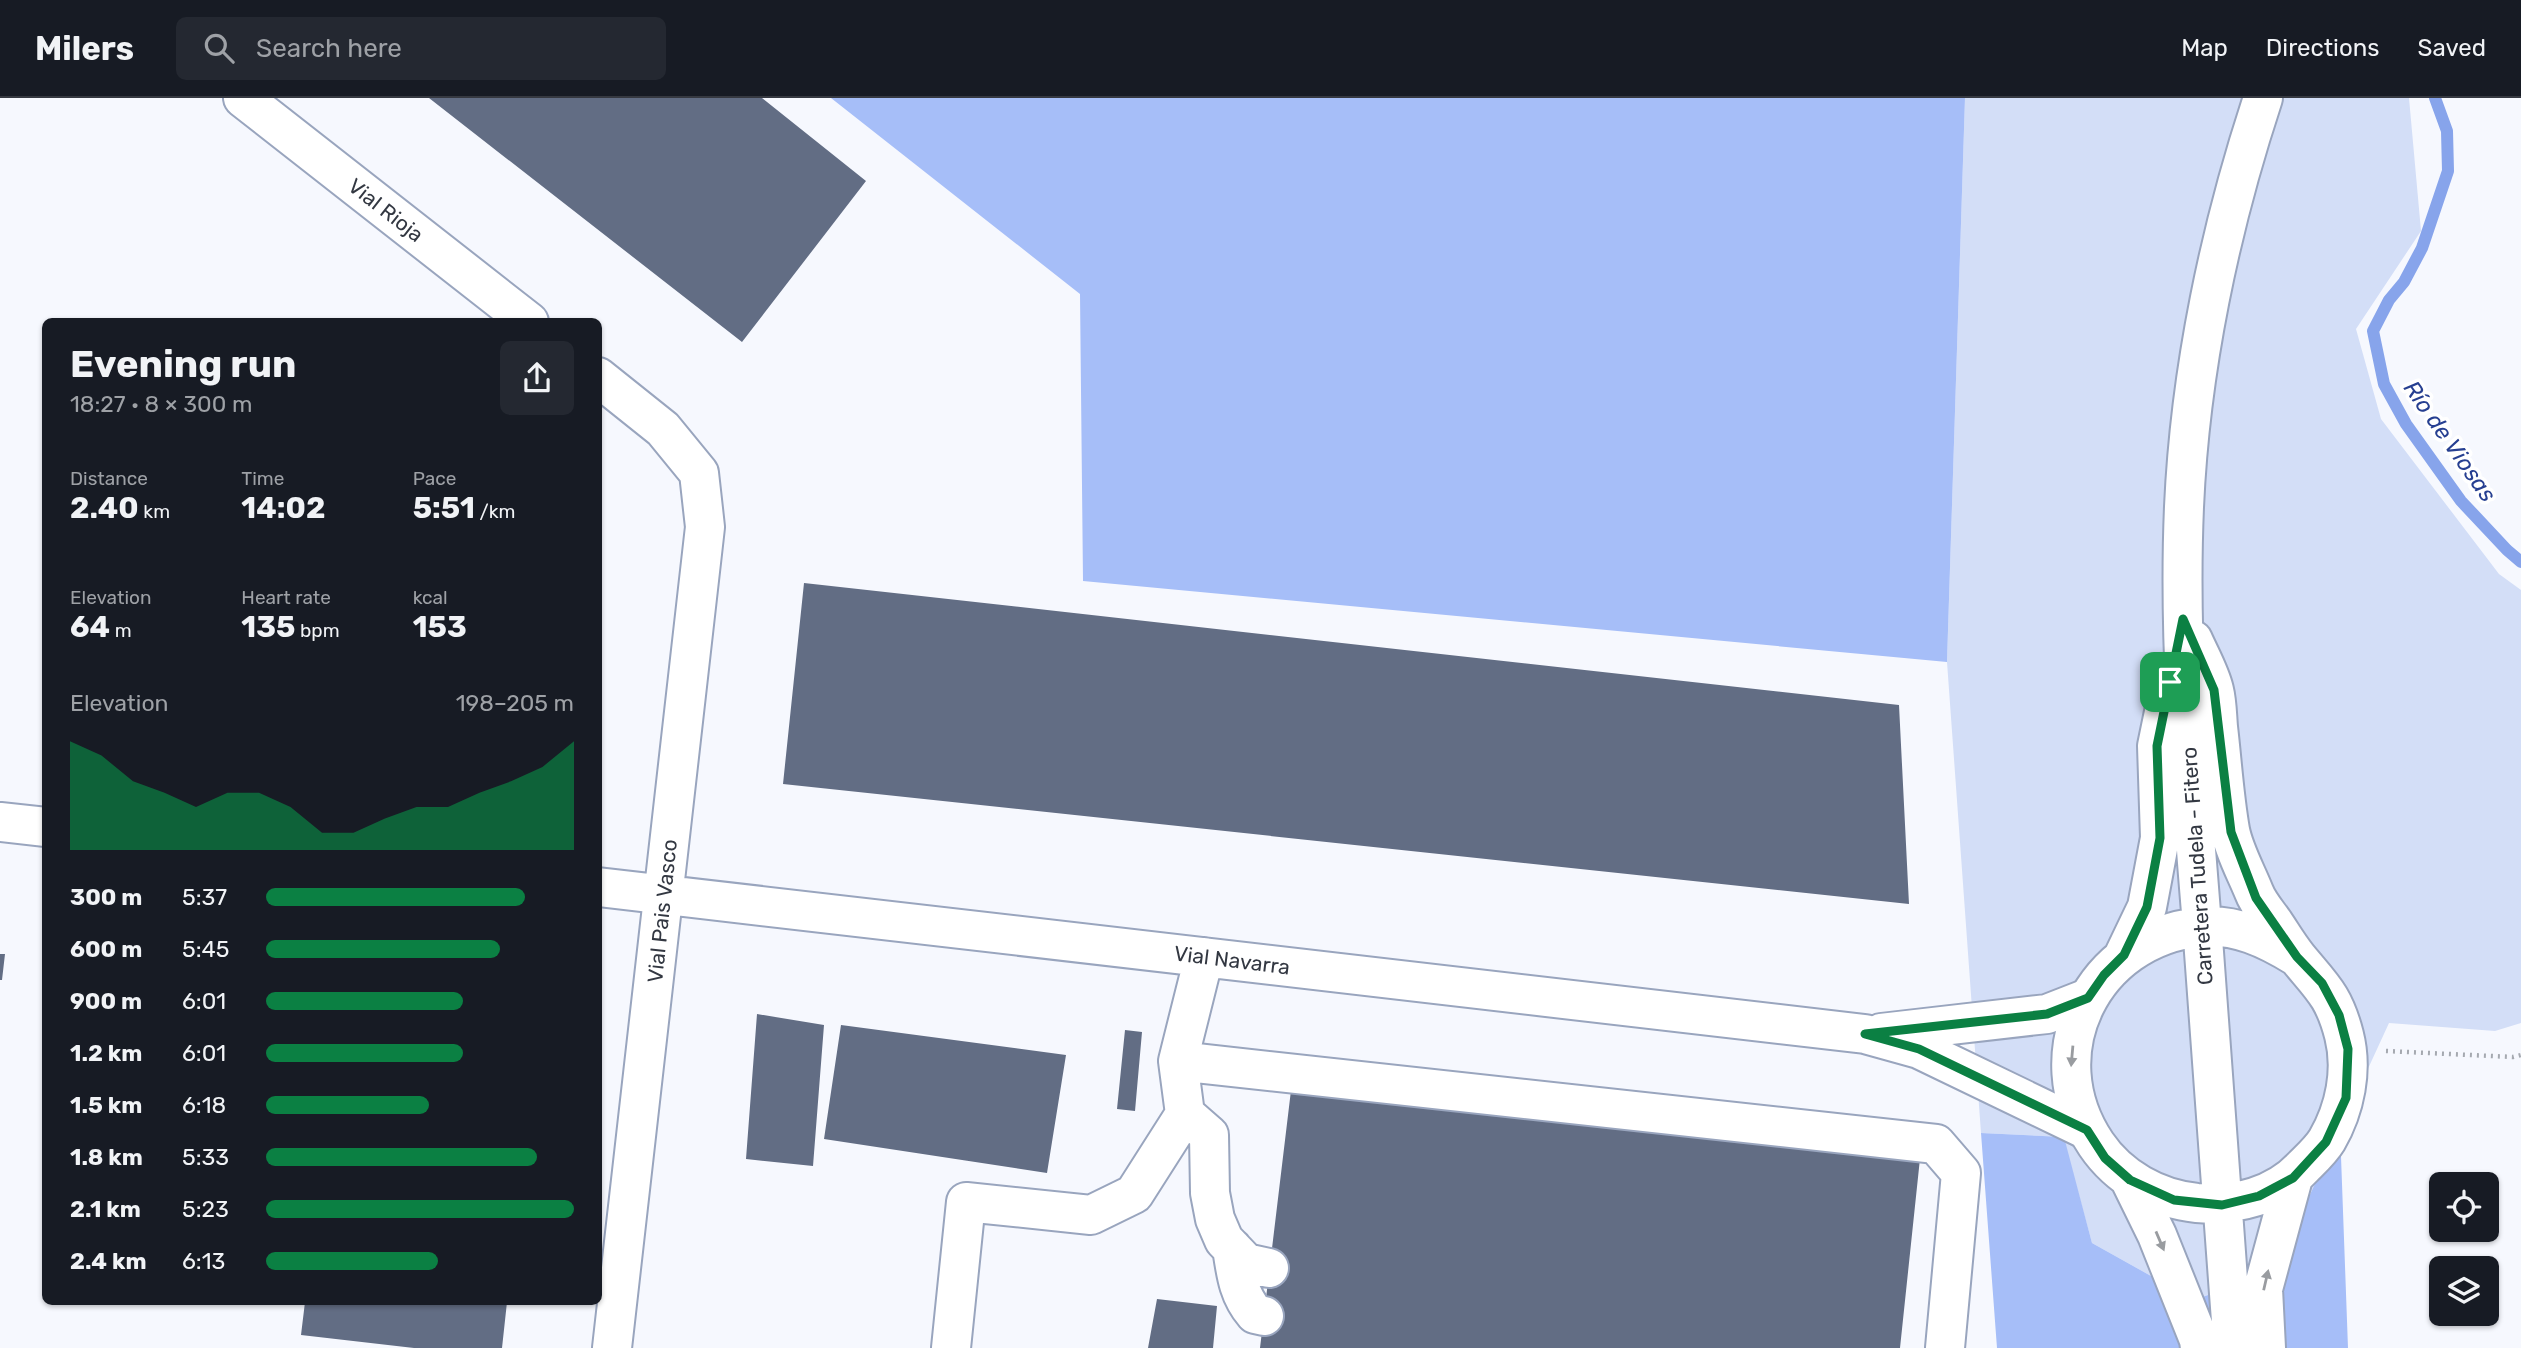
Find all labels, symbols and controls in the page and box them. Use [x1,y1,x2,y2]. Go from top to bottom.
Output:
search box [176,17,666,80]
text: Milers [35,29,134,68]
icon: search [200,29,238,67]
text: Search here [256,33,402,64]
text: Map [2181,34,2228,62]
text: Directions [2266,34,2379,62]
text: Saved [2417,34,2486,62]
street label: Vial Rioja [343,173,429,247]
text: Evening run [70,341,296,387]
button: share [500,341,574,415]
water label: Río de Viosas [2398,375,2502,507]
text: 18:27 · 8 × 300 m [70,390,252,418]
text: Distance [70,467,148,490]
text: Time [241,467,284,490]
text: Pace [413,467,456,490]
text: 2.40 [70,490,139,526]
text: 14:02 [241,490,325,526]
text: 5:51 [413,490,475,526]
text: km [139,500,170,523]
text: /km [475,500,515,523]
text: Elevation [70,586,151,609]
text: Heart rate [241,586,331,609]
text: kcal [413,586,448,609]
text: 64 [70,609,110,645]
text: 135 [241,609,295,645]
text: 153 [413,609,467,645]
text: m [110,619,132,642]
text: bpm [295,619,340,642]
pin [2140,652,2200,712]
icon: arrive [2151,663,2189,701]
text: Elevation [70,689,169,717]
text: 198–205 m [456,689,574,717]
street label: Carretera Tudela - Fitero [2176,746,2218,986]
street label: Vial Pais Vasco [642,838,682,984]
text: 300 m [70,883,142,911]
text: 5:37 [182,883,227,911]
text: 600 m [70,935,142,963]
text: 5:45 [182,935,230,963]
street label: Vial Navarra [1173,940,1291,980]
text: 900 m [70,987,142,1015]
text: 6:01 [182,987,226,1015]
text: 1.2 km [70,1039,142,1067]
text: 6:01 [182,1039,226,1067]
one-way arrow [2066,1045,2077,1067]
text: 1.5 km [70,1091,142,1119]
text: 6:18 [182,1091,226,1119]
text: 1.8 km [70,1143,143,1171]
text: 5:33 [182,1143,229,1171]
map controls [2429,1172,2499,1326]
button: locate [2429,1172,2499,1242]
text: 2.1 km [70,1195,141,1223]
text: 5:23 [182,1195,229,1223]
one-way arrow [2154,1231,2165,1252]
text: 2.4 km [70,1247,146,1275]
text: 6:13 [182,1247,225,1275]
button: layers [2429,1256,2499,1326]
one-way arrow [2260,1269,2271,1291]

